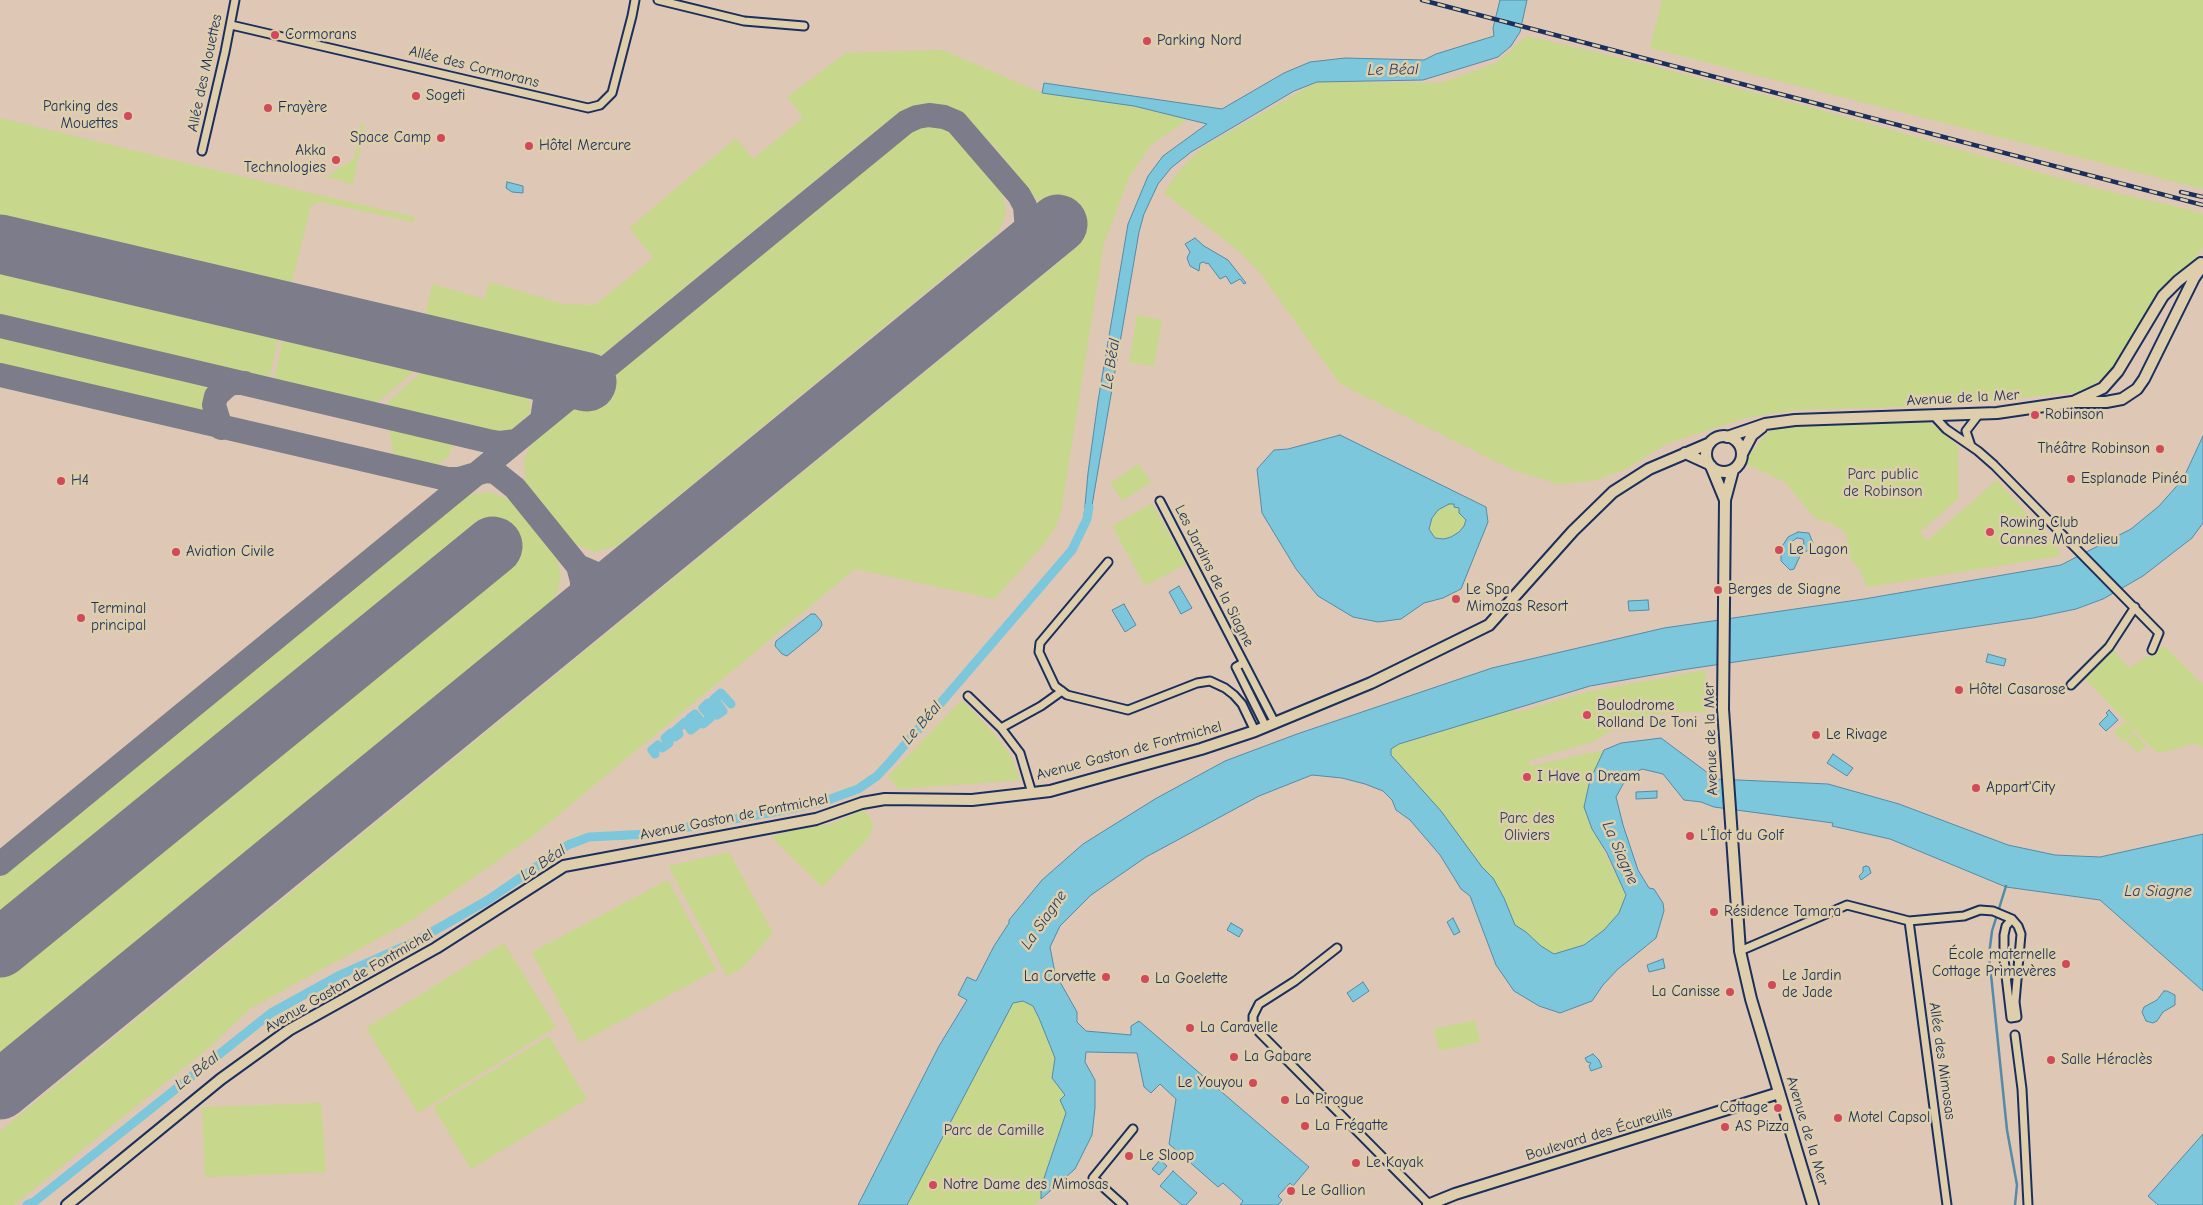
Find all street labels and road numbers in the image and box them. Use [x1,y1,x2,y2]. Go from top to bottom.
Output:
street label: Allée des Mouettes [184,13,226,133]
street label: Allée des Cormorans [407,42,541,92]
street label: Avenue de la Mer [1906,386,2020,410]
street label: Les Jardins de la Siagne [1170,502,1258,650]
street label: Avenue de la Mer [1700,682,1722,796]
street label: Avenue Gaston de Fontmichel [1034,718,1224,784]
street label: Avenue Gaston de Fontmichel [638,790,830,844]
street label: Avenue Gaston de Fontmichel [262,925,436,1037]
street label: Allée des Mimosas [1925,1001,1959,1121]
street label: Avenue de la Mer [1782,1074,1832,1188]
street label: Boulevard des Écureuils [1524,1103,1674,1165]

